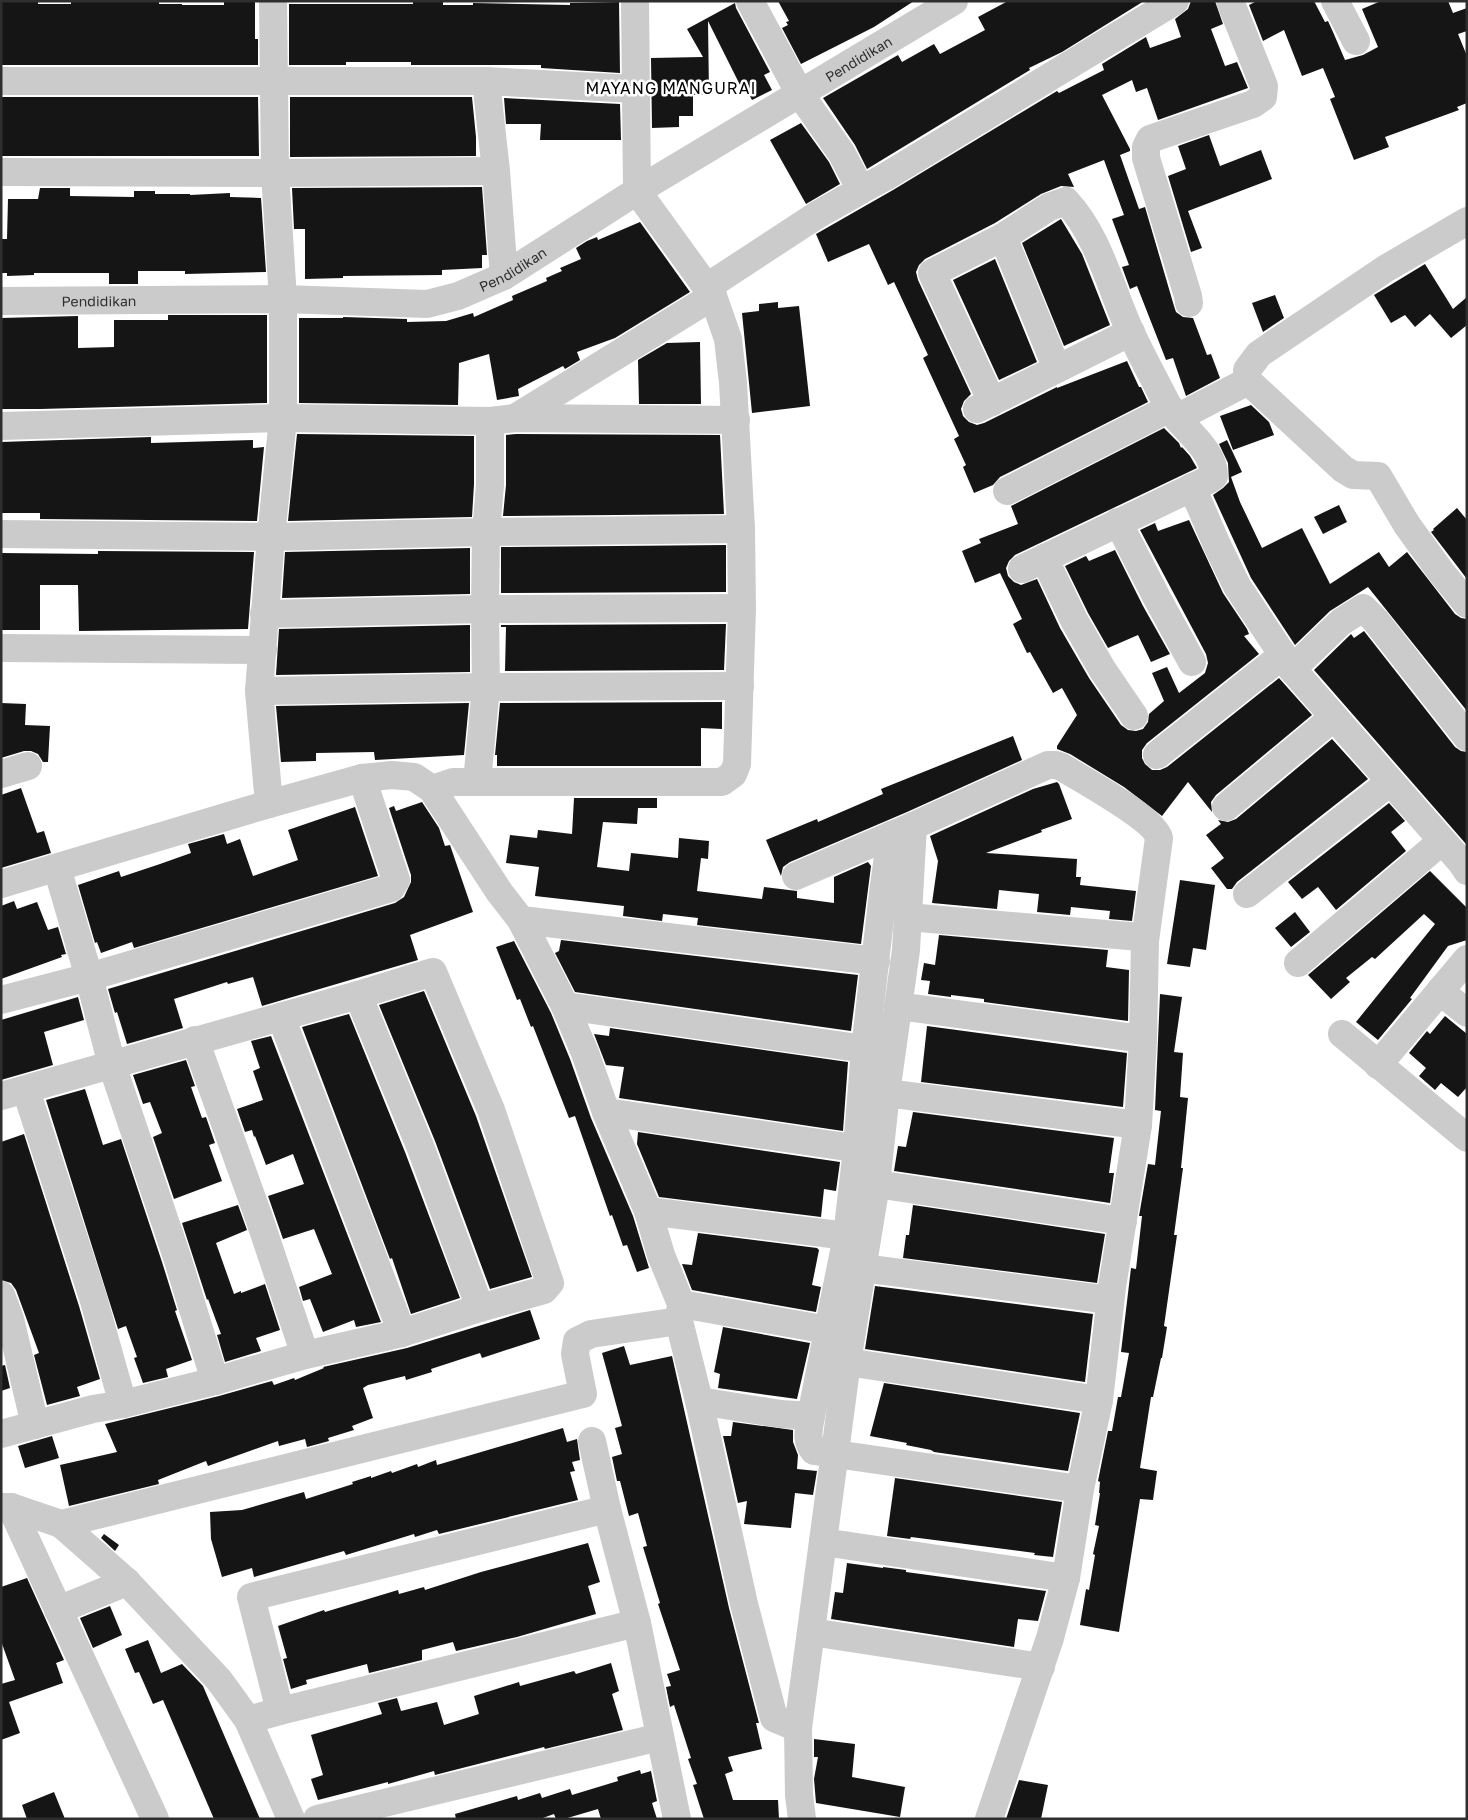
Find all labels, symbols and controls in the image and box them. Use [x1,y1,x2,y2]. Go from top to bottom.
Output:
street label: Pendidikan [822,32,895,85]
district label: MAYANG MANGURAI [586,78,756,98]
street label: Pendidikan [476,243,549,294]
street label: Pendidikan [61,292,137,309]

